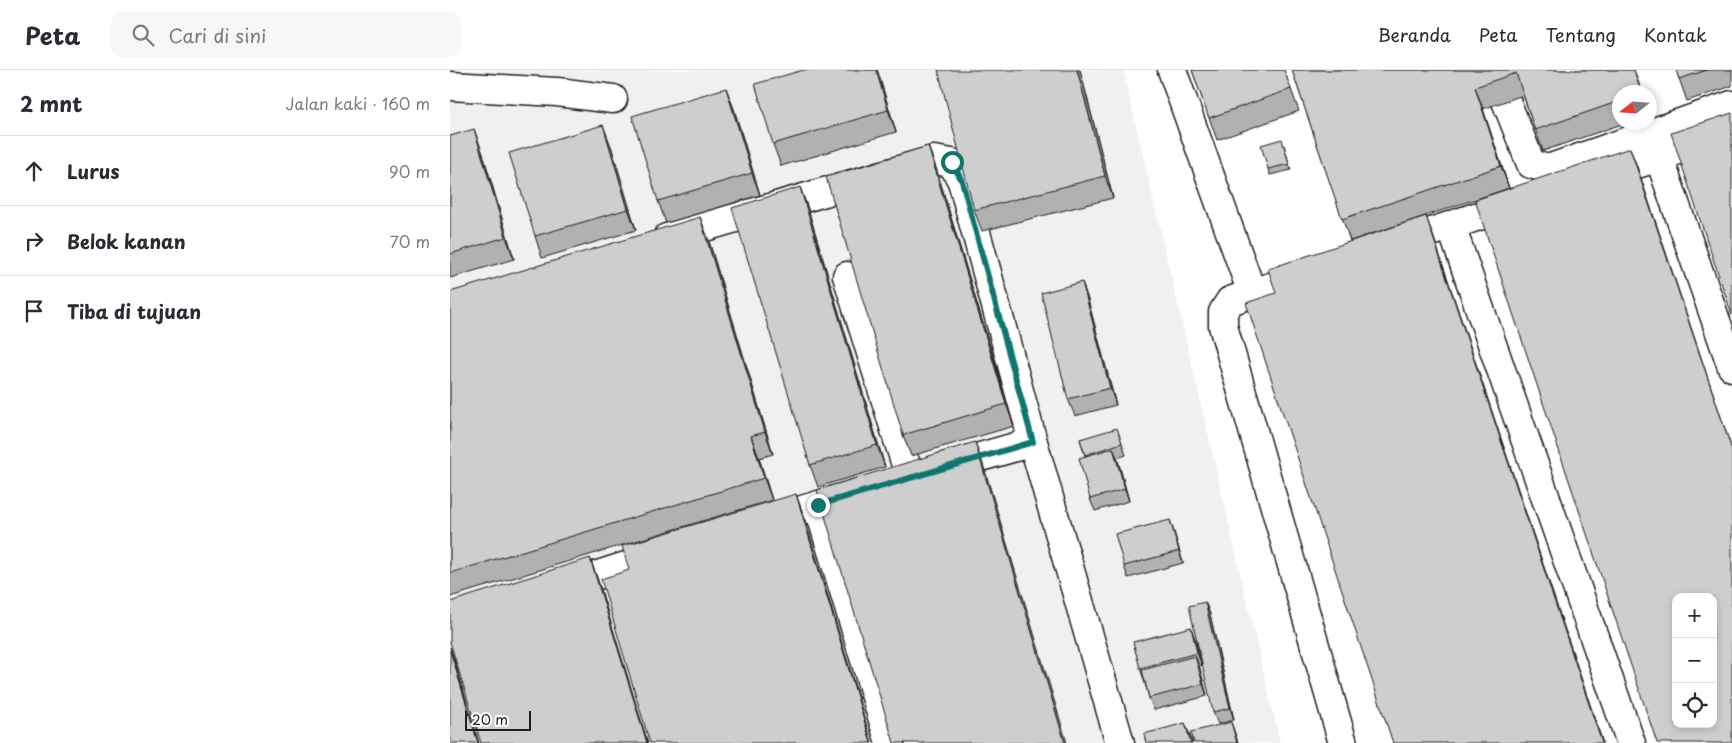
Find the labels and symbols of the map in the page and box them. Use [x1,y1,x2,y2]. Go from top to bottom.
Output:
north arrow [1612,85,1657,130]
route start [941,151,964,174]
route end [807,494,830,517]
scale bar [465,708,531,731]

